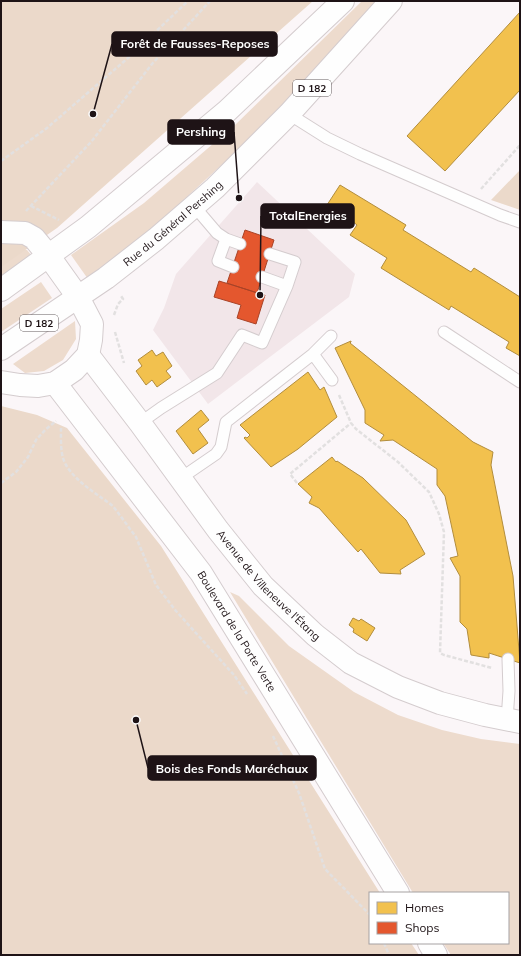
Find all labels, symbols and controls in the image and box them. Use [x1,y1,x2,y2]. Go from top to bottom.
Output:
callout: Forêt de Fausses-Reposes [112,32,277,56]
text: Forêt de Fausses-Reposes [120,36,270,51]
road number: D 182 [293,80,331,96]
callout: Pershing [168,120,234,144]
text: Pershing [176,124,226,139]
street label: Rue du Général Pershing [120,178,225,269]
callout: TotalEnergies [261,204,354,228]
text: TotalEnergies [269,208,347,223]
road number: D 182 [20,315,58,331]
street label: Avenue de Villeneuve l'Étang [214,527,323,644]
street label: Boulevard de la Porte Verte [194,568,279,694]
callout: Bois des Fonds Maréchaux [148,756,316,780]
text: Bois des Fonds Maréchaux [156,761,309,776]
legend [369,892,509,944]
text: Homes [405,900,444,915]
text: Shops [405,920,440,935]

